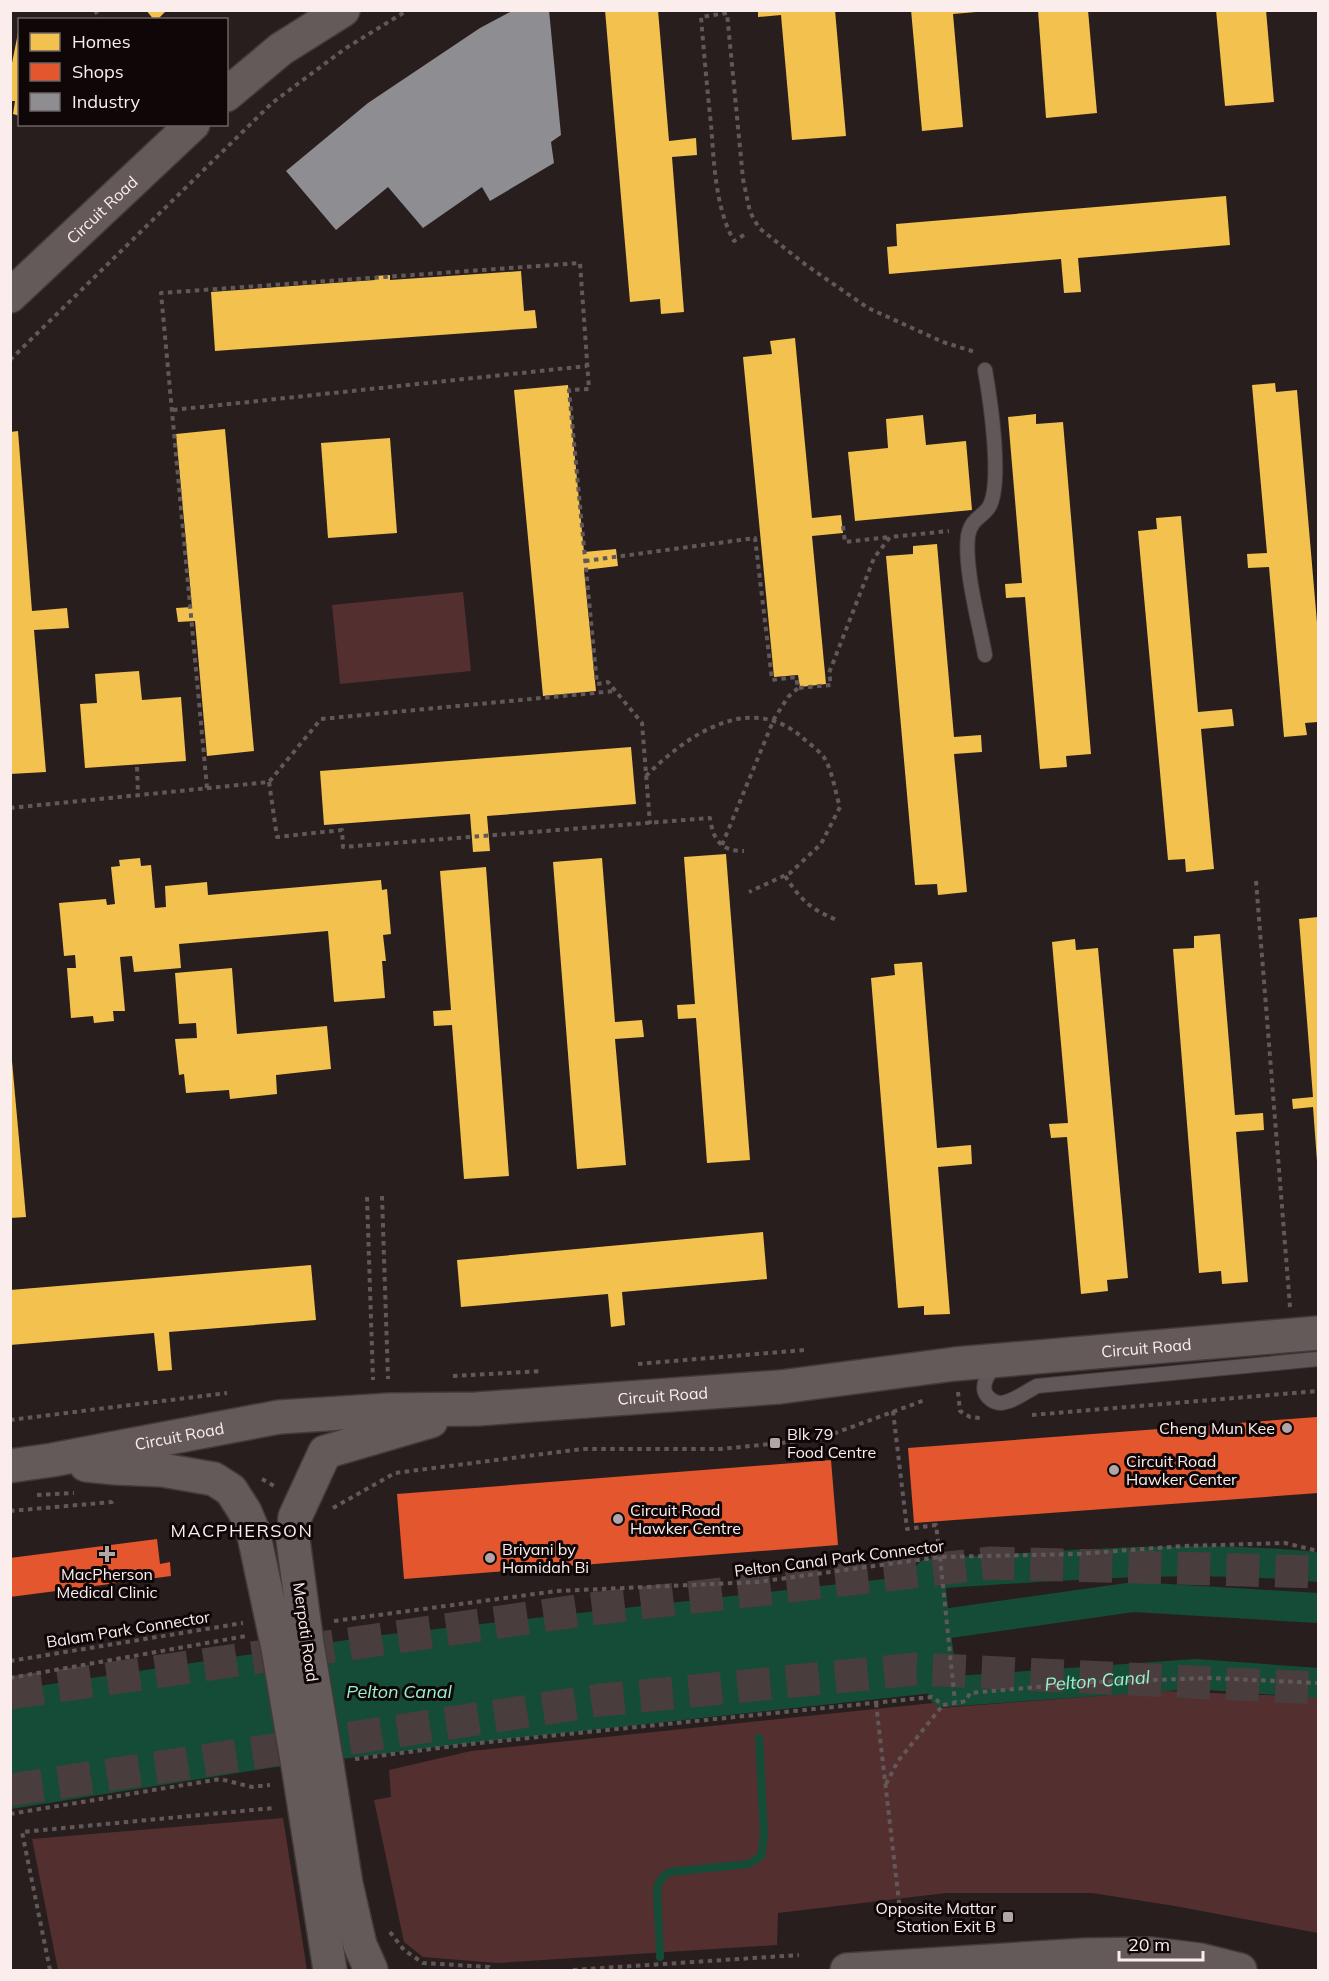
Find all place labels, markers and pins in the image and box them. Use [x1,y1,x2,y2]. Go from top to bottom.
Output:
place label: Cheng Mun Kee [1159,1418,1275,1438]
marker: Cheng Mun Kee [1280,1421,1294,1435]
place label: Blk 79 Food Centre [787,1424,876,1462]
marker: Blk 79 Food Centre [768,1436,782,1450]
place label: Circuit Road Hawker Center [1126,1451,1237,1489]
marker: Circuit Road Hawker Center [1107,1463,1121,1477]
place label: Circuit Road Hawker Centre [630,1500,741,1538]
marker: Circuit Road Hawker Centre [611,1512,625,1526]
place label: Briyani by Hamidah Bi [502,1539,589,1577]
marker: MacPherson Medical Clinic [98,1545,116,1563]
marker: Briyani by Hamidah Bi [483,1551,497,1565]
place label: MacPherson Medical Clinic [57,1564,158,1602]
place label: Opposite Mattar Station Exit B [875,1898,996,1936]
marker: Opposite Mattar Station Exit B [1001,1910,1015,1924]

